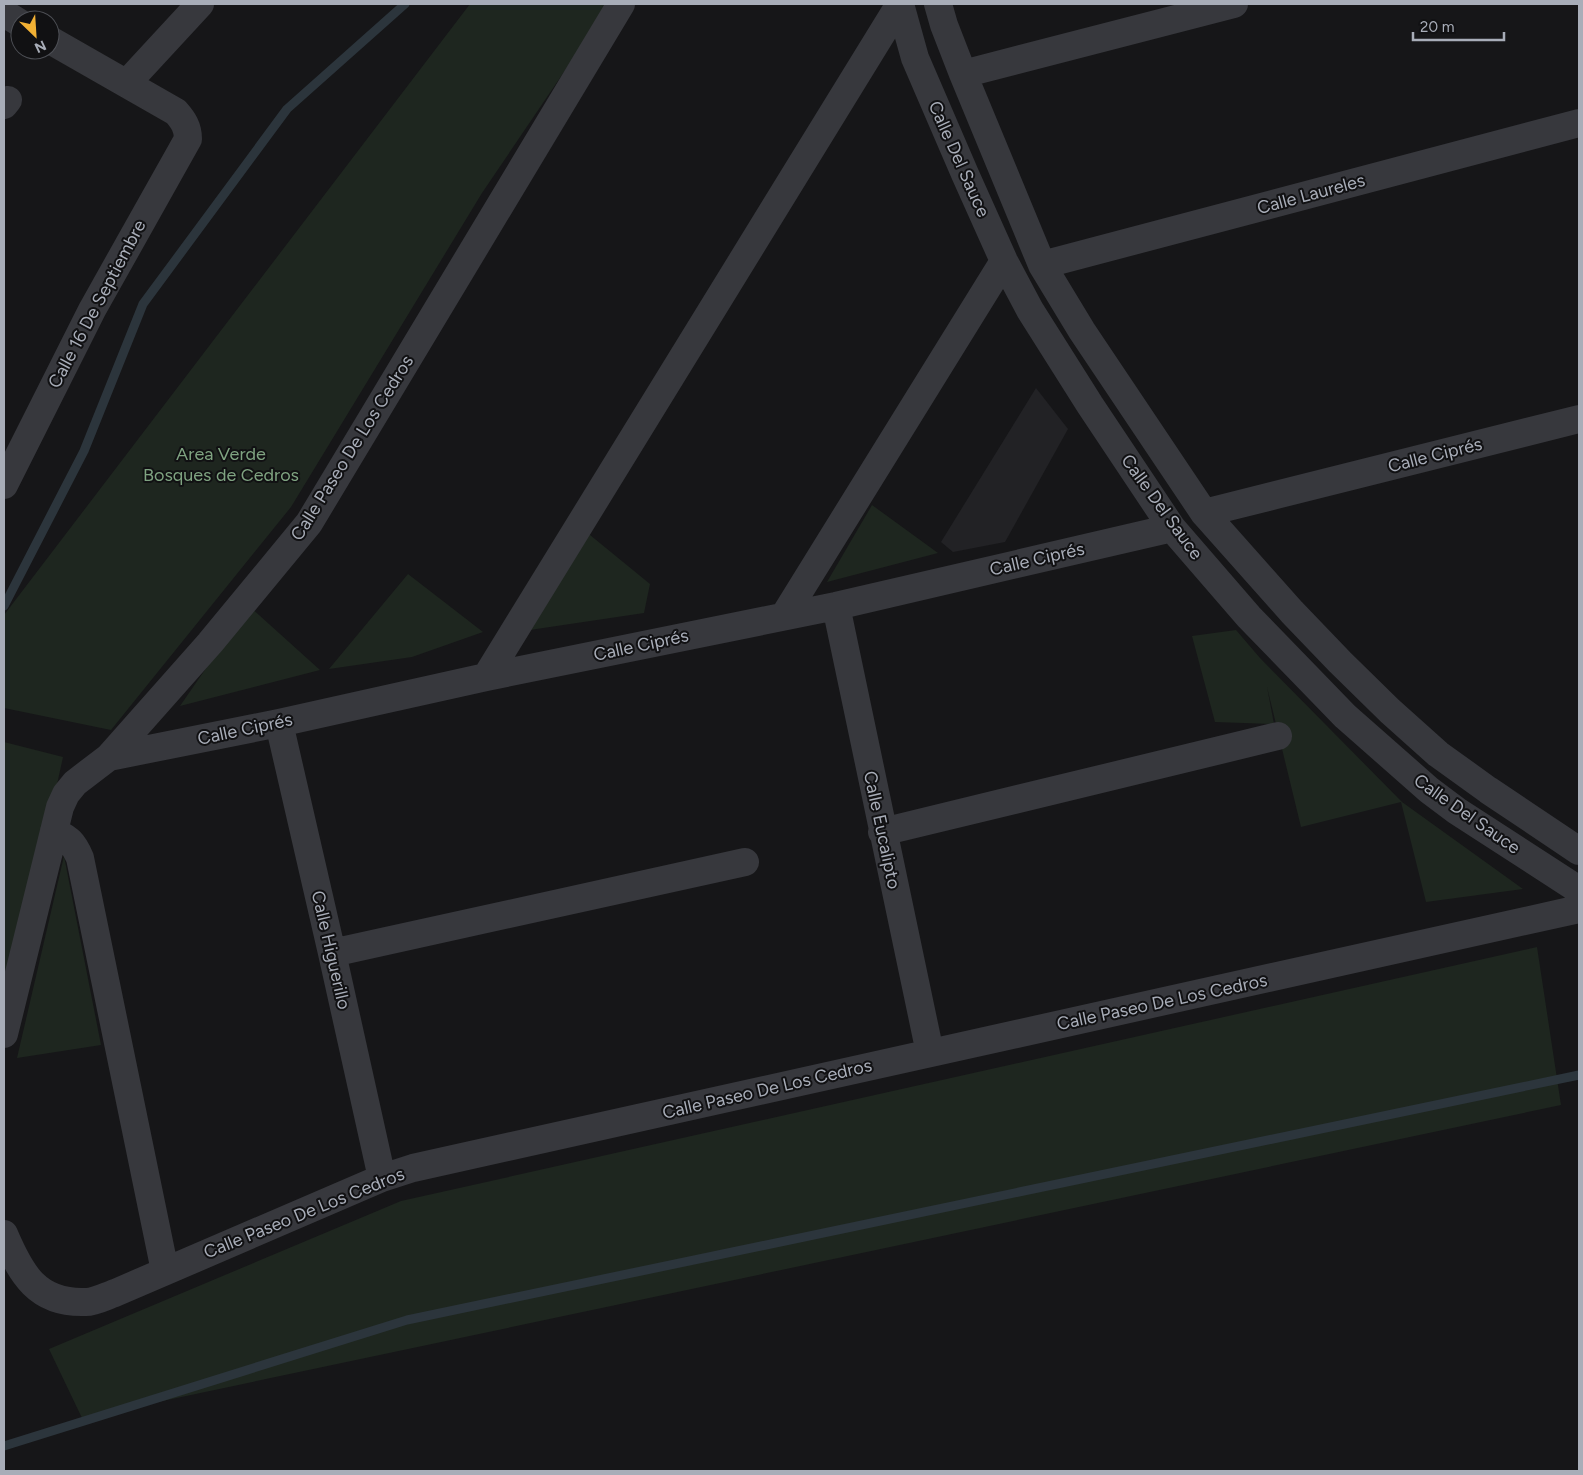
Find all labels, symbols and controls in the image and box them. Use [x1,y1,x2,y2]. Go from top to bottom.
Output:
north arrow [10,10,60,60]
scale bar [1413,10,1504,42]
text: 20 m [1420,18,1454,36]
text: N [32,36,49,56]
street label: Calle Del Sauce [924,98,995,221]
street label: Calle Laureles [1255,169,1367,219]
street label: Calle 16 De Septiembre [43,216,151,392]
street label: Calle Paseo De Los Cedros [286,351,418,545]
street label: Calle Ciprés [1386,433,1484,477]
park label: Area Verde Bosques de Cedros [143,443,299,486]
street label: Calle Del Sauce [1116,450,1208,564]
street label: Calle Ciprés [988,537,1086,581]
street label: Calle Ciprés [592,624,690,666]
street label: Calle Ciprés [196,708,294,750]
street label: Calle Eucalipto [859,769,905,891]
street label: Calle Del Sauce [1410,769,1525,859]
street label: Calle Higuerillo [307,889,355,1011]
street label: Calle Paseo De Los Cedros [1055,969,1269,1035]
street label: Calle Paseo De Los Cedros [660,1054,874,1124]
street label: Calle Paseo De Los Cedros [200,1163,408,1263]

